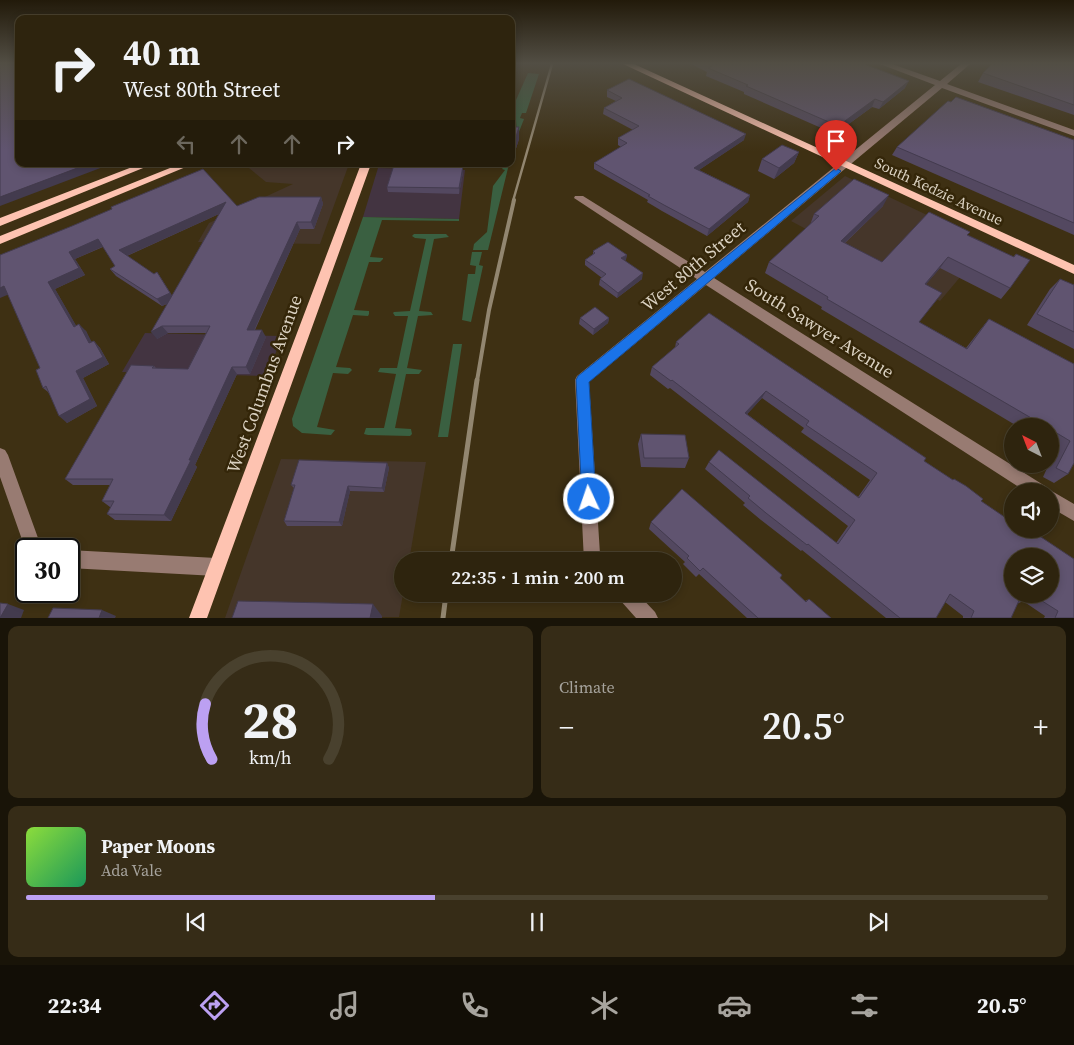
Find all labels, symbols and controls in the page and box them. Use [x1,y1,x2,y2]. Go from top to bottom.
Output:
text: 40 m [123,29,200,77]
icon: right [40,35,105,100]
text: West 80th Street [123,74,280,104]
pin [815,120,857,171]
icon: arrive [822,127,850,155]
icon: left [172,130,200,158]
icon: ahead [225,130,253,158]
icon: ahead [278,130,306,158]
icon: right [331,130,359,158]
street label: South Kedzie Avenue [871,152,1007,230]
street label: West 80th Street [636,215,750,317]
street label: South Sawyer Avenue [741,272,899,384]
street label: West Columbus Avenue [220,291,308,477]
north arrow [1004,418,1059,472]
map controls [1004,418,1059,603]
position arrow [562,472,614,524]
button: sound [1004,483,1059,538]
speed limit sign: 30 [15,538,80,603]
button: layers [1004,548,1059,603]
text: 22:35 · 1 min · 200 m [451,564,625,590]
text: Climate [559,676,615,698]
text: 28 [242,684,299,755]
text: 20.5° [762,700,845,752]
text: − [559,708,574,746]
text: + [1033,708,1048,746]
text: km/h [249,745,292,770]
text: Paper Moons [101,833,215,859]
text: Ada Vale [101,859,162,881]
icon: previous [182,908,210,936]
icon: pause [523,908,551,936]
icon: next [864,908,892,936]
icon: directions [197,988,232,1023]
icon: music [327,988,362,1023]
icon: phone [457,988,492,1023]
icon: climate [587,988,622,1023]
icon: car [717,988,752,1023]
icon: filters [847,988,882,1023]
text: 22:34 [48,990,102,1020]
text: 20.5° [977,990,1026,1020]

